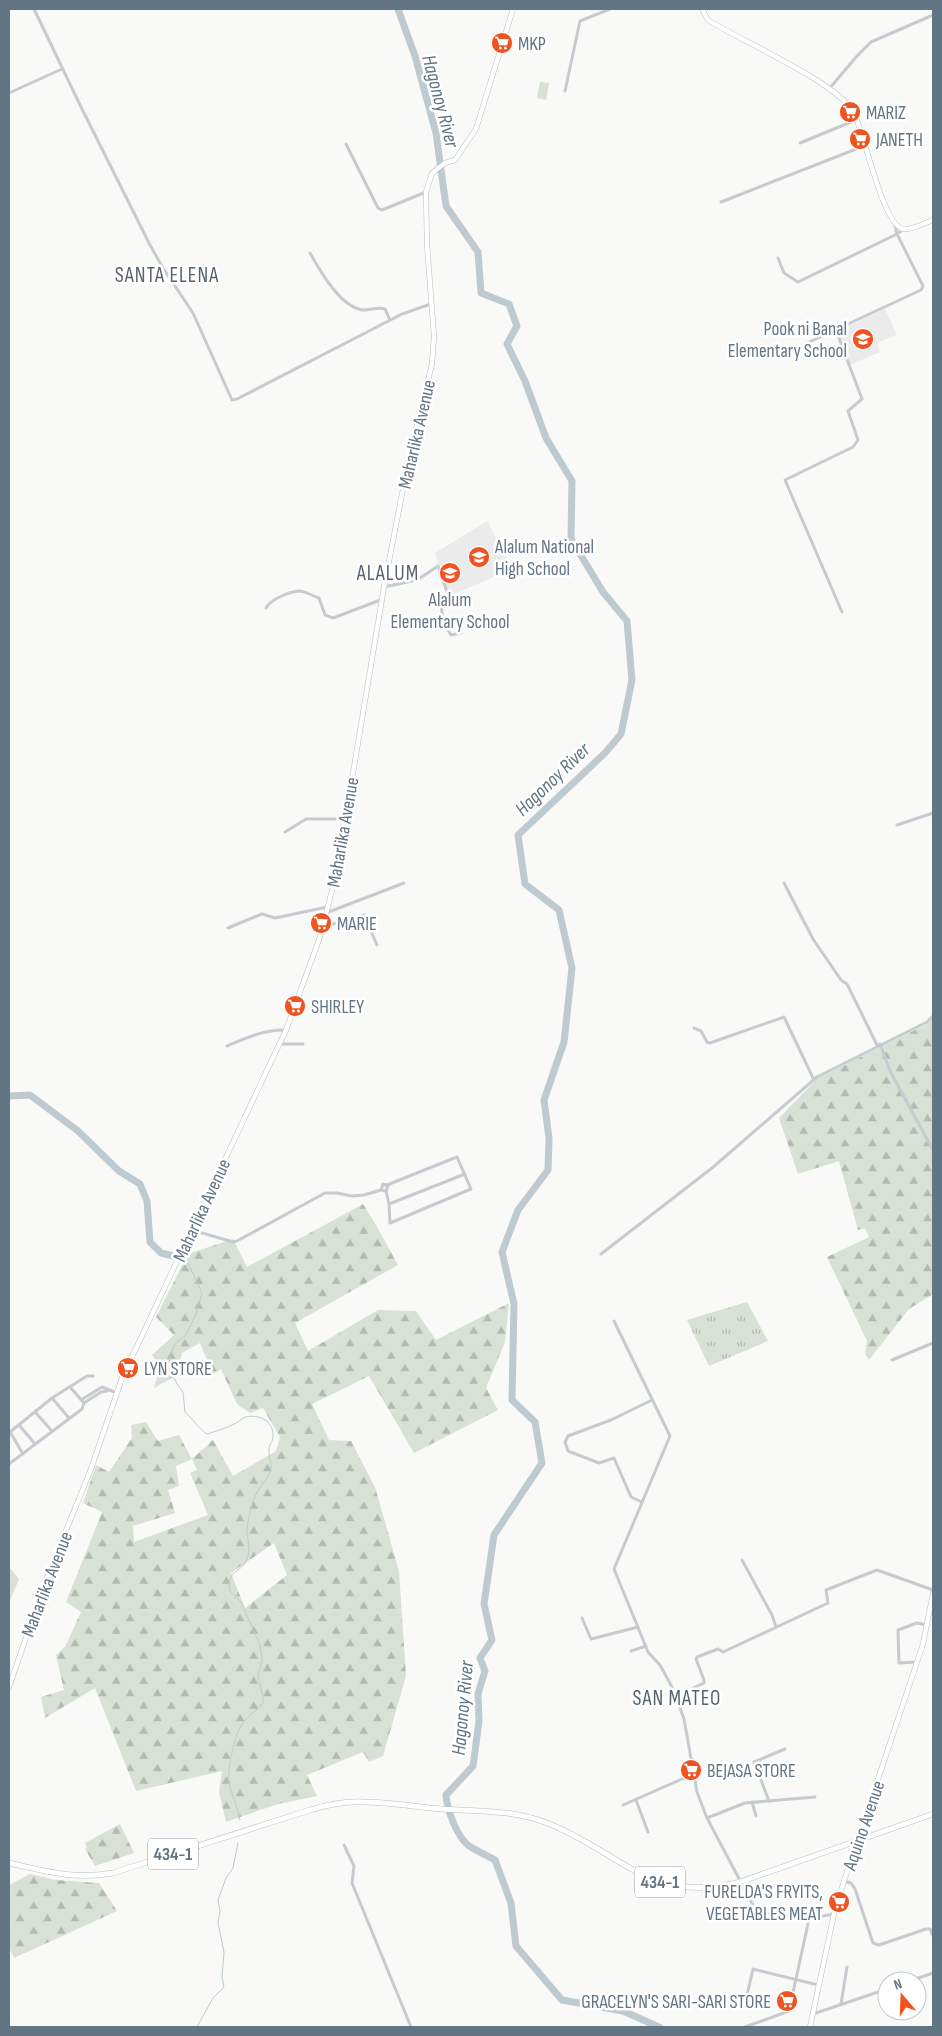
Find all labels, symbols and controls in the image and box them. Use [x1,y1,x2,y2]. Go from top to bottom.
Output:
supermarket icon: MKP [490,31,514,55]
place label: MKP [518,33,546,56]
water label: Hagonoy River [416,52,464,151]
supermarket icon: MARIZ [838,100,862,124]
place label: MARIZ [866,102,906,125]
supermarket icon: JANETH [848,127,872,151]
place label: JANETH [875,129,923,152]
district label: SANTA ELENA [115,263,219,288]
place label: Pook ni Banal Elementary School [728,318,847,363]
school or university icon: Pook ni Banal Elementary School [851,327,875,351]
street label: Maharlika Avenue [394,378,441,491]
place label: Alalum National High School [494,536,594,581]
school or university icon: Alalum National High School [467,545,491,569]
district label: ALALUM [356,561,419,586]
school or university icon: Alalum Elementary School [438,561,462,585]
place label: Alalum Elementary School [390,589,510,634]
water label: Hagonoy River [510,737,596,821]
street label: Maharlika Avenue [323,776,364,889]
supermarket icon: MARIE [309,911,333,935]
place label: MARIE [337,913,377,936]
supermarket icon: SHIRLEY [283,994,307,1018]
place label: SHIRLEY [311,996,364,1019]
street label: Maharlika Avenue [168,1155,236,1266]
supermarket icon: LYN STORE [116,1356,140,1380]
place label: LYN STORE [144,1358,212,1381]
street label: Maharlika Avenue [17,1529,78,1640]
water label: Hagonoy River [447,1658,479,1756]
district label: SAN MATEO [633,1686,721,1711]
supermarket icon: BEJASA STORE [679,1758,703,1782]
place label: BEJASA STORE [707,1760,796,1783]
street label: Aquino Avenue [838,1778,890,1874]
road number: 434-1 [148,1838,198,1870]
road number: 434-1 [635,1866,685,1898]
place label: FURELDA'S FRYITS, VEGETABLES MEAT [704,1881,823,1926]
supermarket icon: FURELDA'S FRYITS, VEGETABLES MEAT [827,1890,851,1914]
north arrow [877,1971,927,2021]
text: N [892,1975,904,1993]
supermarket icon: GRACELYN'S SARI-SARI STORE [775,1989,799,2013]
place label: GRACELYN'S SARI-SARI STORE [581,1991,771,2014]

